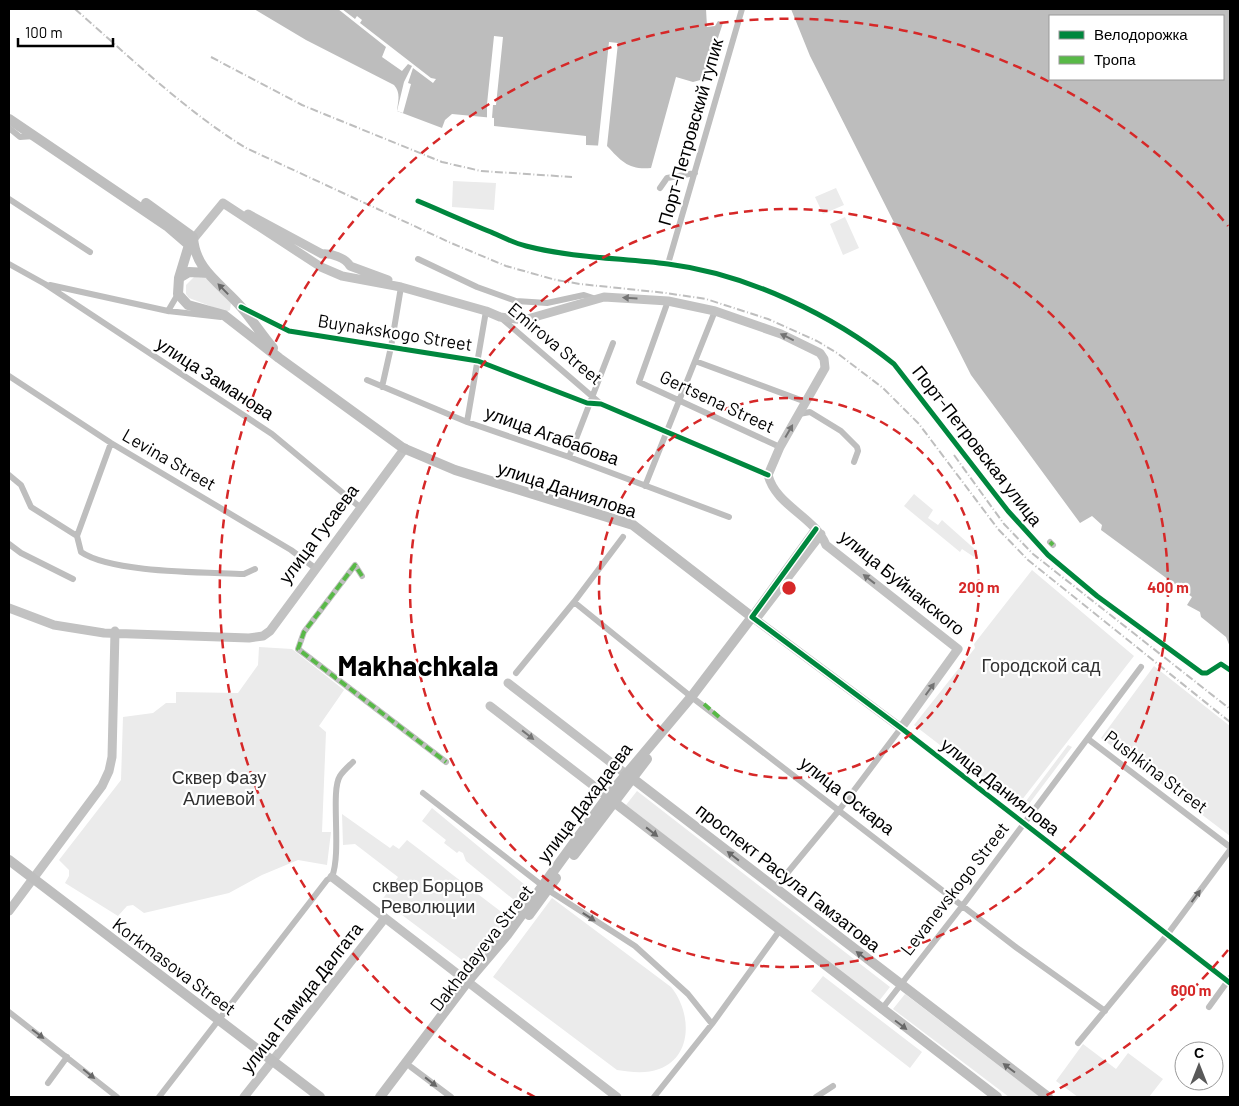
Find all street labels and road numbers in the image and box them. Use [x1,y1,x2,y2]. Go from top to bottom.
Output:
street label: Порт-Петровский тупик [653,36,727,228]
street label: Emirova Street [504,297,607,389]
street label: Buynakskogo Street [316,309,474,355]
street label: улица Заманова [153,332,279,425]
street label: Порт-Петровская улица [908,361,1048,531]
street label: Gertsena Street [657,365,778,437]
street label: улица Агабабова [482,401,623,470]
street label: Levina Street [119,424,220,495]
street label: улица Даниялова [495,456,641,522]
street label: улица Гусаева [274,479,363,587]
street label: улица Буйнакского [836,525,970,639]
street label: Pushkina Street [1101,725,1213,817]
street label: улица Даниялова [937,733,1065,840]
street label: улица Дахадаева [532,737,637,867]
street label: улица Оскара [796,751,900,840]
street label: проспект Расула Гамзатова [692,798,886,957]
street label: Levanevskogo Street [895,817,1013,960]
street label: Dakhadayeva Street [425,880,538,1015]
street label: Korkmasova Street [109,913,241,1020]
street label: улица Гамида Далгата [236,917,367,1077]

